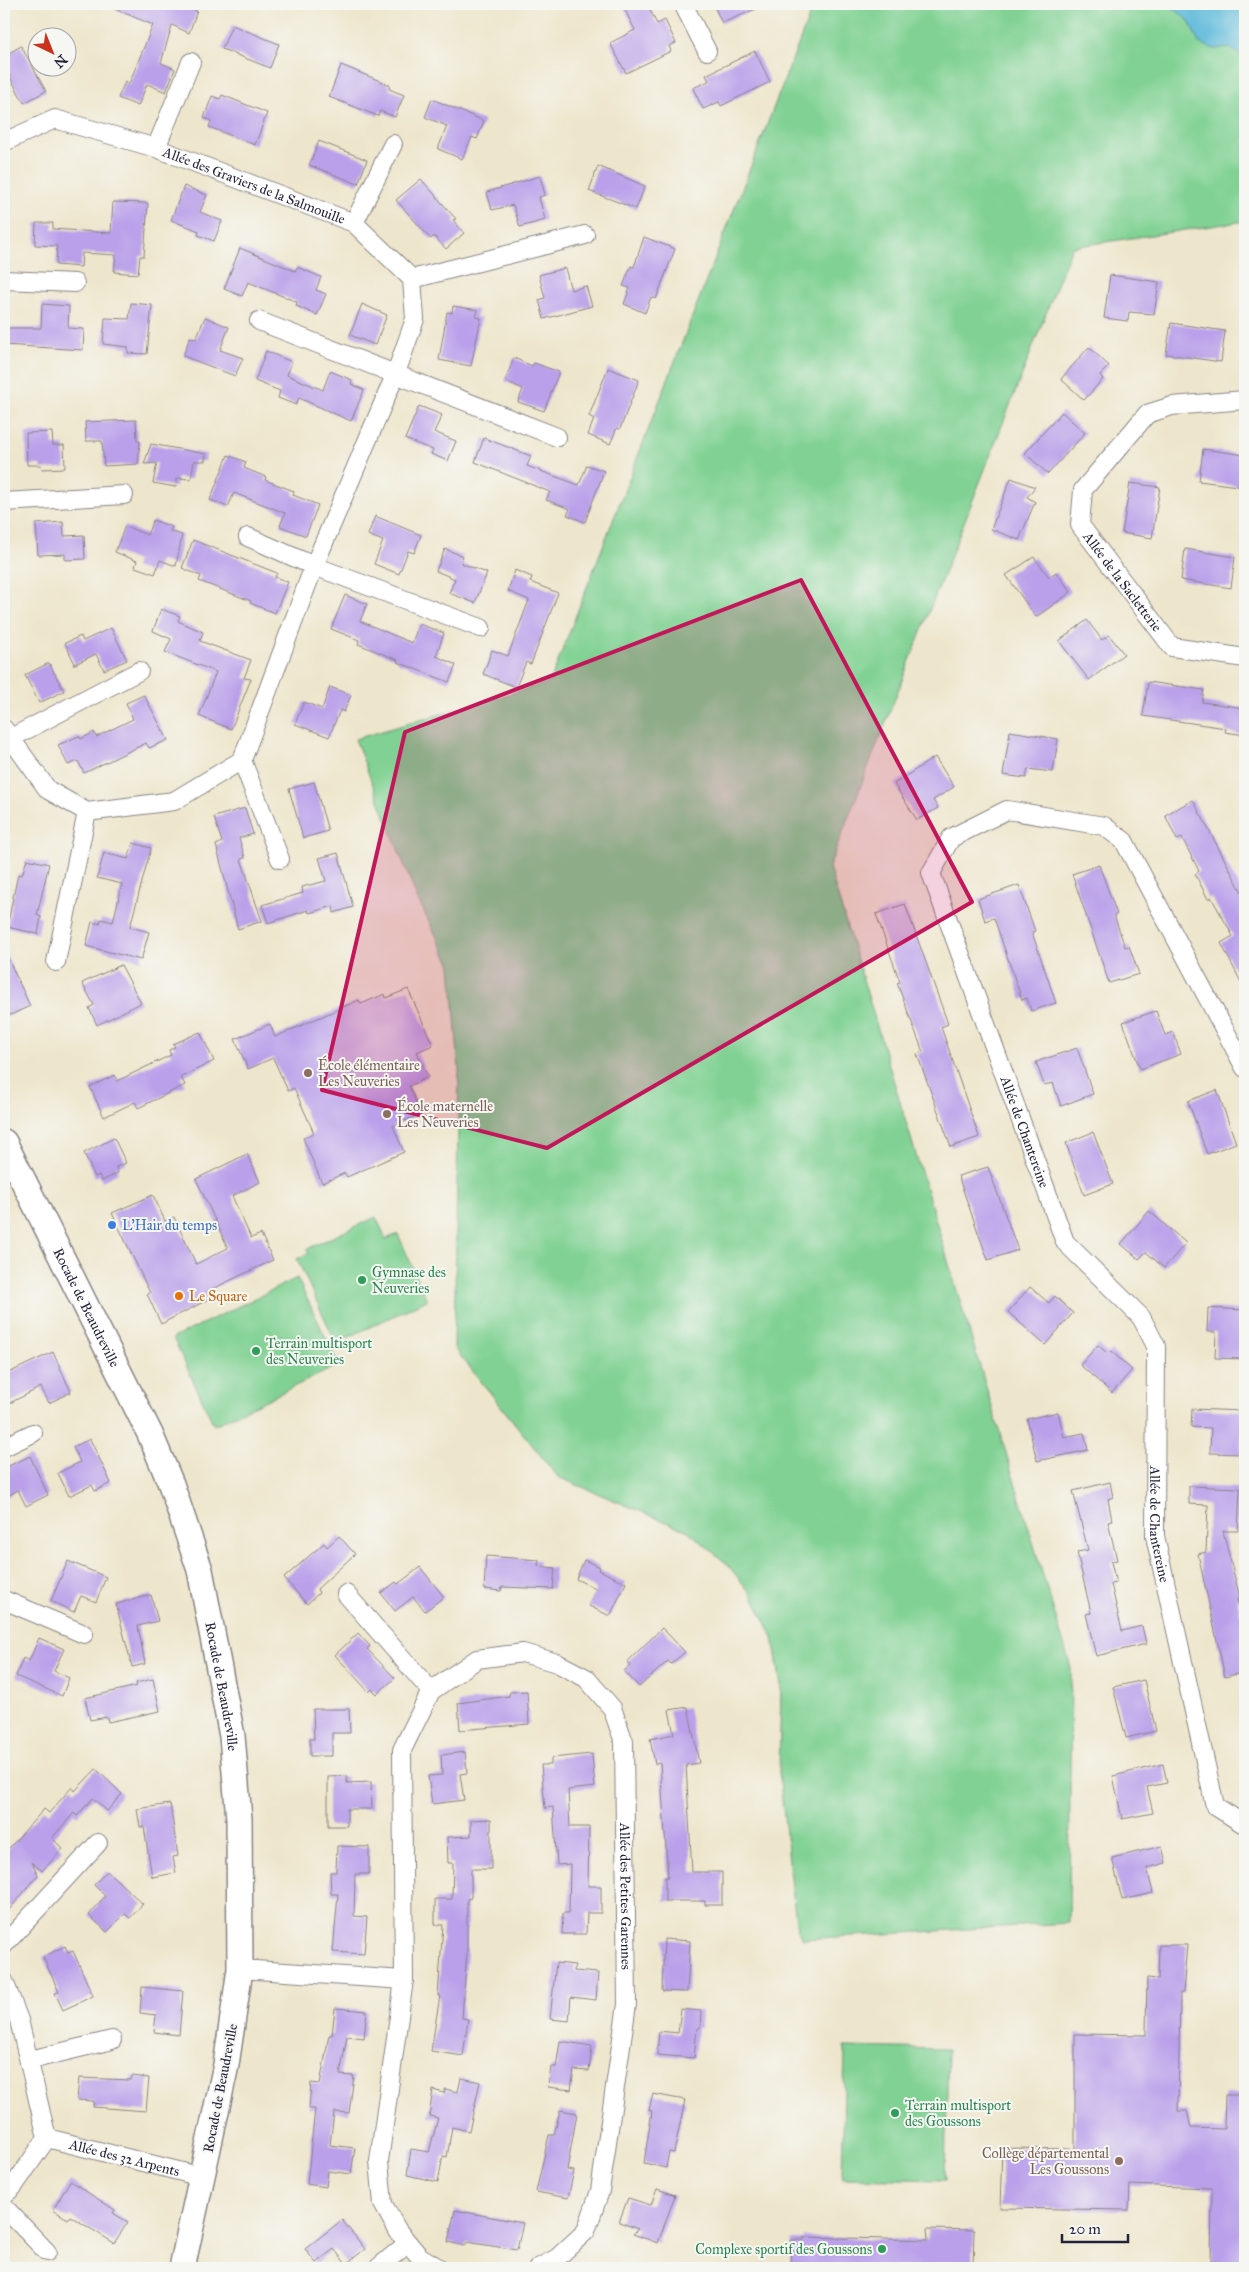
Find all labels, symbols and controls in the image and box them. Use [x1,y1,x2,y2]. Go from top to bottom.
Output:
north arrow [28,28,78,78]
text: N [50,51,71,71]
street label: Allée des Graviers de la Salmouille [159,143,348,228]
street label: Allée de la Sacletterie [1079,528,1165,635]
place label: École élémentaire Les Neuveries [318,1055,420,1090]
marker: École élémentaire Les Neuveries [302,1067,314,1079]
street label: Allée de Chantereine [996,1073,1053,1190]
place label: École maternelle Les Neuveries [397,1096,493,1131]
marker: École maternelle Les Neuveries [381,1108,393,1120]
place label: L'Hair du temps [122,1217,217,1234]
marker: L'Hair du temps [106,1219,118,1231]
street label: Rocade de Beaudreville [49,1245,123,1370]
place label: Gymnase des Neuveries [372,1264,446,1297]
marker: Gymnase des Neuveries [356,1274,368,1286]
place label: Le Square [189,1288,247,1306]
marker: Le Square [173,1290,185,1302]
place label: Terrain multisport des Neuveries [266,1335,372,1368]
marker: Terrain multisport des Neuveries [250,1345,262,1357]
street label: Allée de Chantereine [1146,1465,1173,1584]
street label: Rocade de Beaudreville [201,1621,241,1752]
street label: Allée des Petites Garennes [616,1822,635,1970]
street label: Rocade de Beaudreville [200,2022,241,2154]
place label: Terrain multisport des Goussons [905,2097,1011,2130]
marker: Terrain multisport des Goussons [889,2107,901,2119]
street label: Allée des 32 Arpents [66,2136,181,2180]
place label: Collège départemental Les Goussons [982,2145,1109,2178]
marker: Collège départemental Les Goussons [1113,2155,1125,2167]
scale bar [1062,2212,1128,2244]
text: 20 m [1069,2220,1101,2238]
place label: Complexe sportif des Goussons [695,2241,872,2258]
marker: Complexe sportif des Goussons [876,2243,888,2255]

